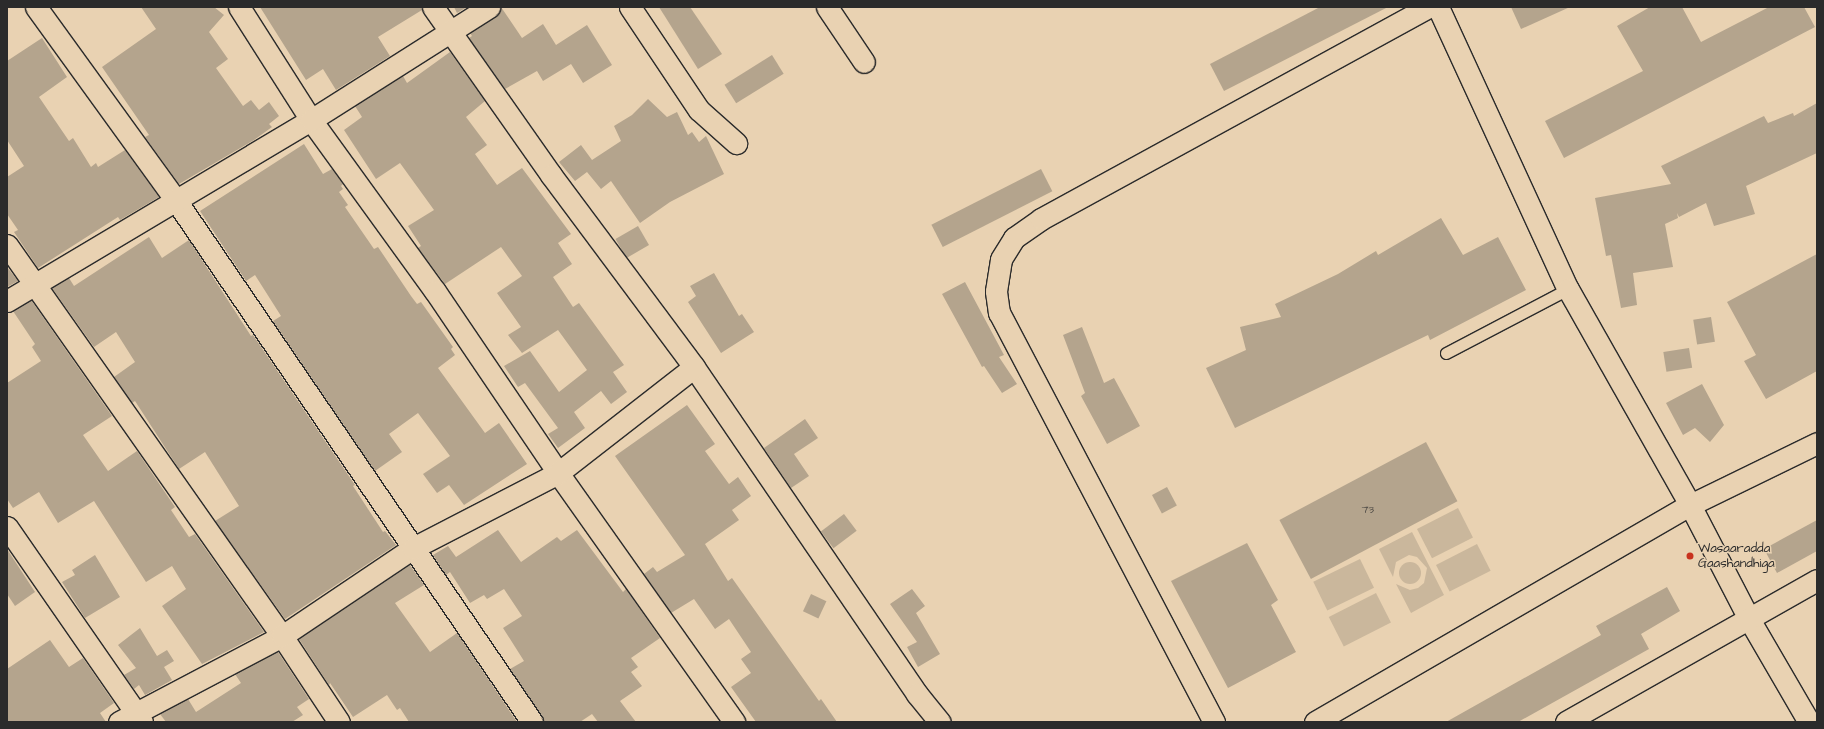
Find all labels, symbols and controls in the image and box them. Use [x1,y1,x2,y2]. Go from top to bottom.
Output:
house number: 73 [1362,503,1374,517]
place label: Wasaaradda Gaashandhiga [1698,541,1775,572]
marker: Wasaaradda Gaashandhiga [1685,551,1695,561]

